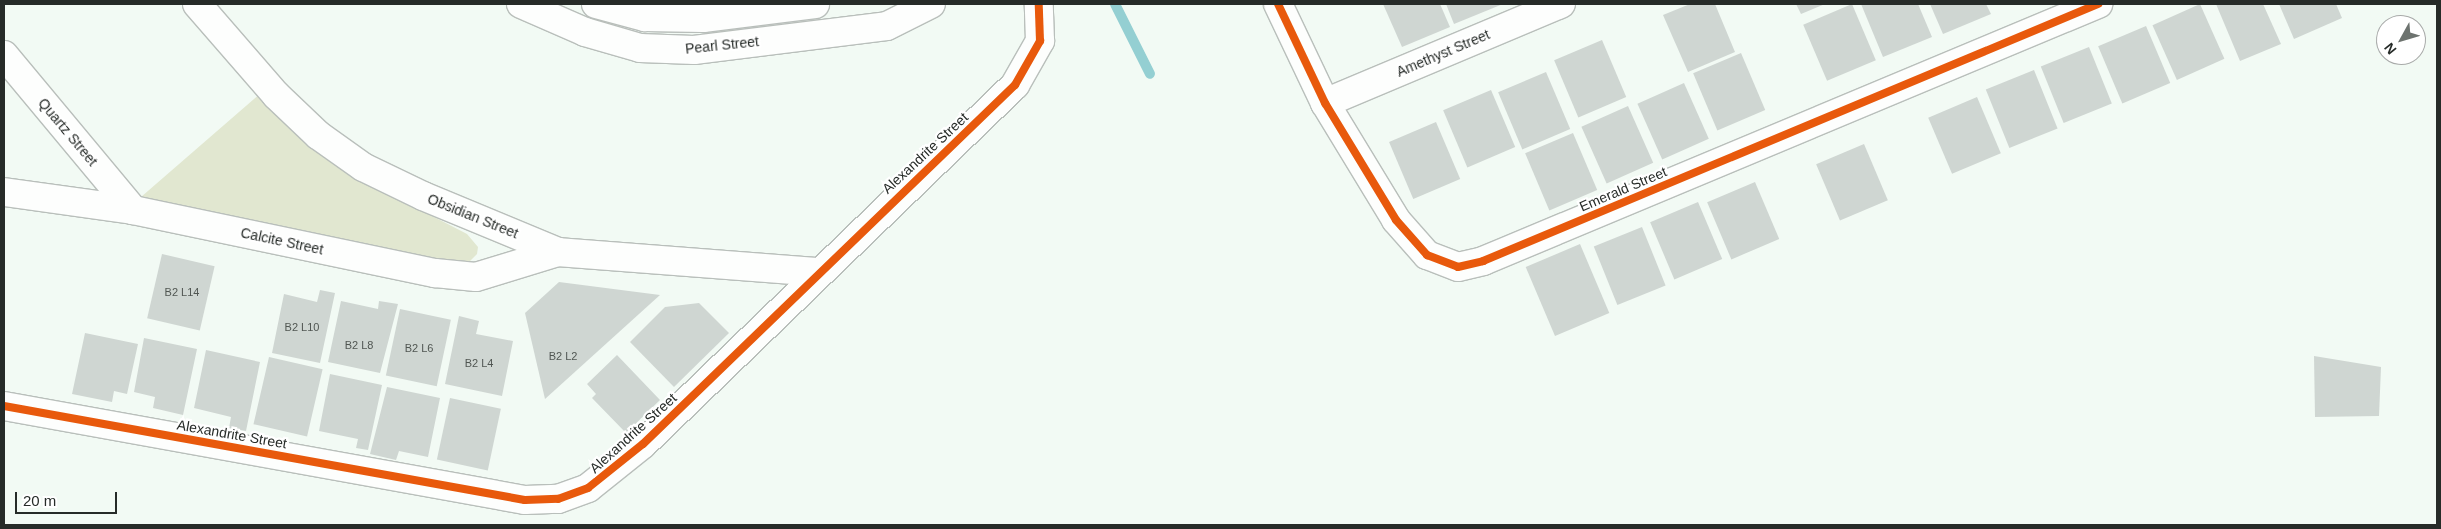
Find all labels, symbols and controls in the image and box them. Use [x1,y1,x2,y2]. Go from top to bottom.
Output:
north arrow [2376,15,2426,65]
street label: Amethyst Street [1394,26,1492,80]
street label: Pearl Street [684,33,760,57]
text: N [2381,40,2400,58]
street label: Quartz Street [35,95,101,169]
street label: Alexandrite Street [879,109,971,197]
street label: Emerald Street [1577,163,1669,215]
street label: Obsidian Street [425,190,521,242]
street label: Calcite Street [239,224,325,258]
house number: B2 L14 [165,285,199,299]
house number: B2 L10 [285,320,319,334]
house number: B2 L8 [345,338,373,352]
house number: B2 L6 [405,341,433,355]
house number: B2 L2 [549,349,577,363]
house number: B2 L4 [465,356,493,370]
street label: Alexandrite Street [586,390,680,476]
street label: Alexandrite Street [176,416,288,452]
scale bar [18,482,120,514]
text: 20 m [23,492,56,509]

